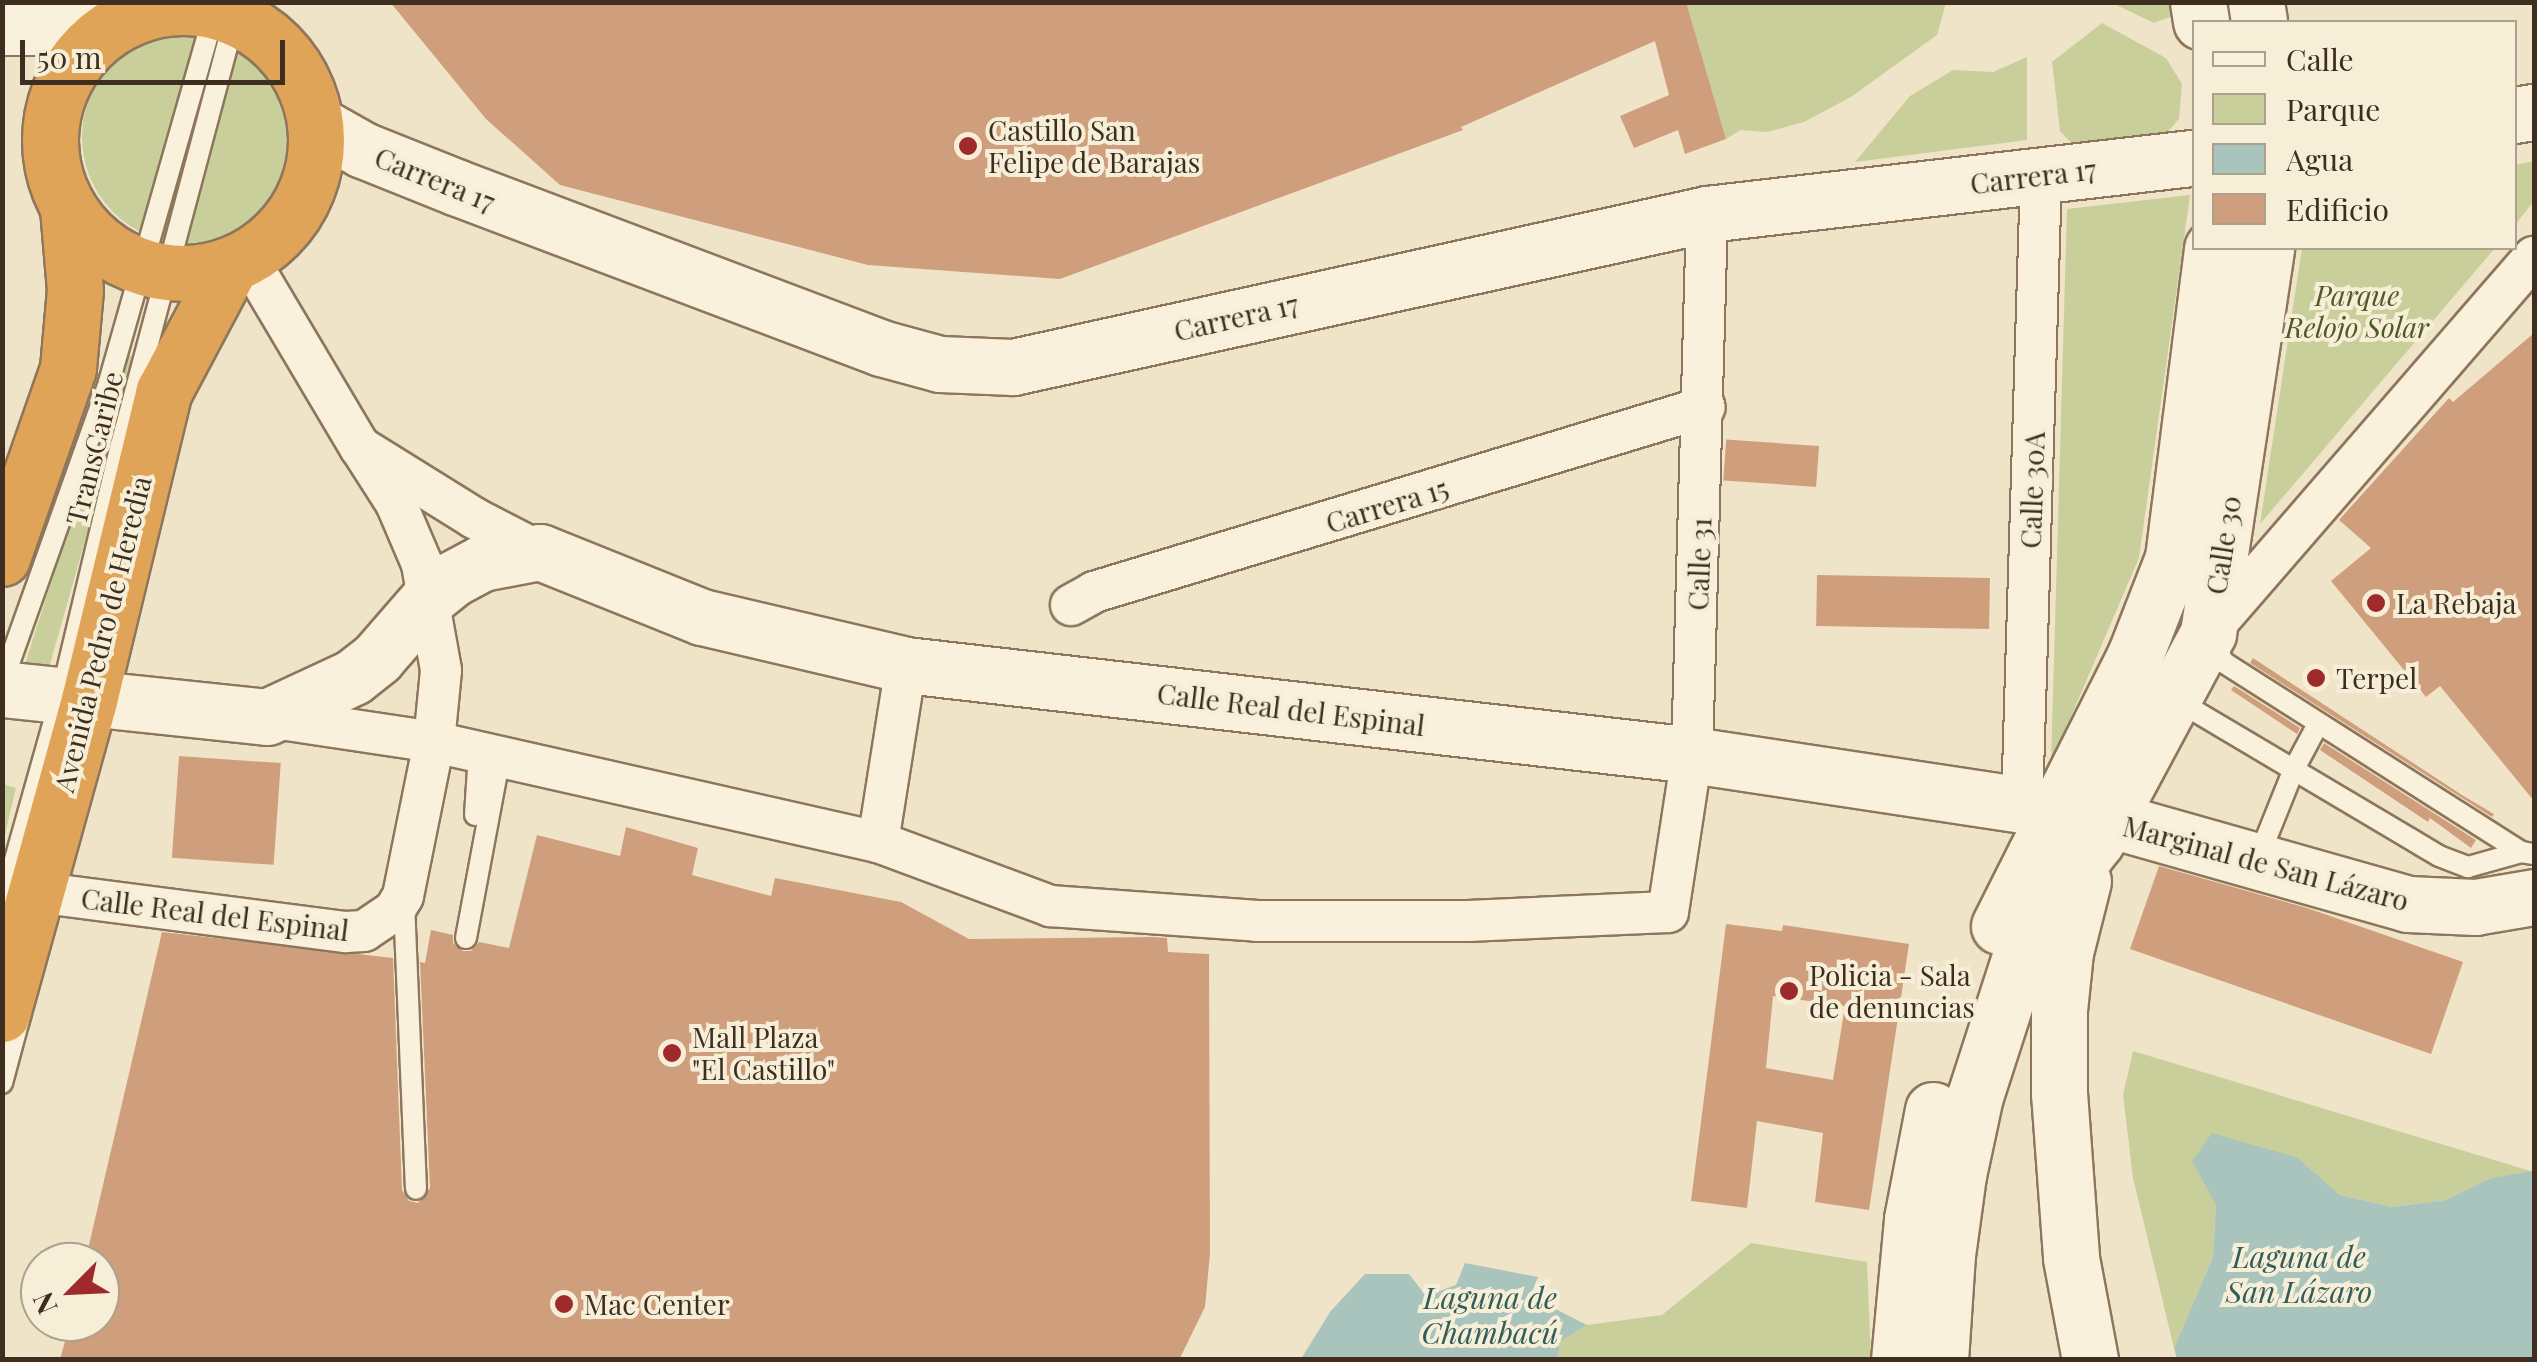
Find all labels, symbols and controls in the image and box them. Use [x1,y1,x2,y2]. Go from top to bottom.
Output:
scale bar [25,20,290,82]
legend [2192,20,2517,250]
text: 50 m [37,37,102,77]
text: Calle [2286,39,2354,79]
text: Parque [2286,89,2381,129]
place label: Castillo San Felipe de Barajas [988,113,1200,179]
marker: Castillo San Felipe de Barajas [957,135,979,157]
text: Agua [2286,139,2353,179]
street label: Carrera 17 [370,140,500,218]
street label: Carrera 17 [1968,152,2098,200]
text: Edificio [2286,189,2389,229]
park label: Parque Relojo Solar [2285,278,2429,344]
street label: Carrera 17 [1170,286,1302,348]
street label: TransCaribe [59,368,129,528]
street label: Calle 30A [2013,431,2051,549]
street label: Carrera 15 [1321,470,1453,540]
street label: Avenida Pedro de Heredia [46,472,158,796]
street label: Calle 30 [2199,493,2247,597]
street label: Calle 31 [1681,517,1717,611]
place label: La Rebaja [2396,586,2517,620]
marker: La Rebaja [2365,592,2387,614]
place label: Terpel [2336,661,2417,695]
marker: Terpel [2305,667,2327,689]
street label: Calle Real del Espinal [1155,676,1427,742]
street label: Marginal de San Lázaro [2119,809,2413,917]
street label: Calle Real del Espinal [79,881,351,947]
place label: Policia - Sala de denuncias [1809,958,1975,1024]
marker: Policia - Sala de denuncias [1778,980,1800,1002]
place label: Mall Plaza "El Castillo" [692,1020,835,1086]
marker: Mall Plaza "El Castillo" [661,1042,683,1064]
water label: Laguna de San Lázaro [2226,1238,2372,1308]
north arrow [20,1242,120,1342]
water label: Laguna de Chambacú [1422,1279,1558,1350]
text: N [23,1287,65,1320]
place label: Mac Center [584,1287,729,1321]
marker: Mac Center [553,1293,575,1315]

